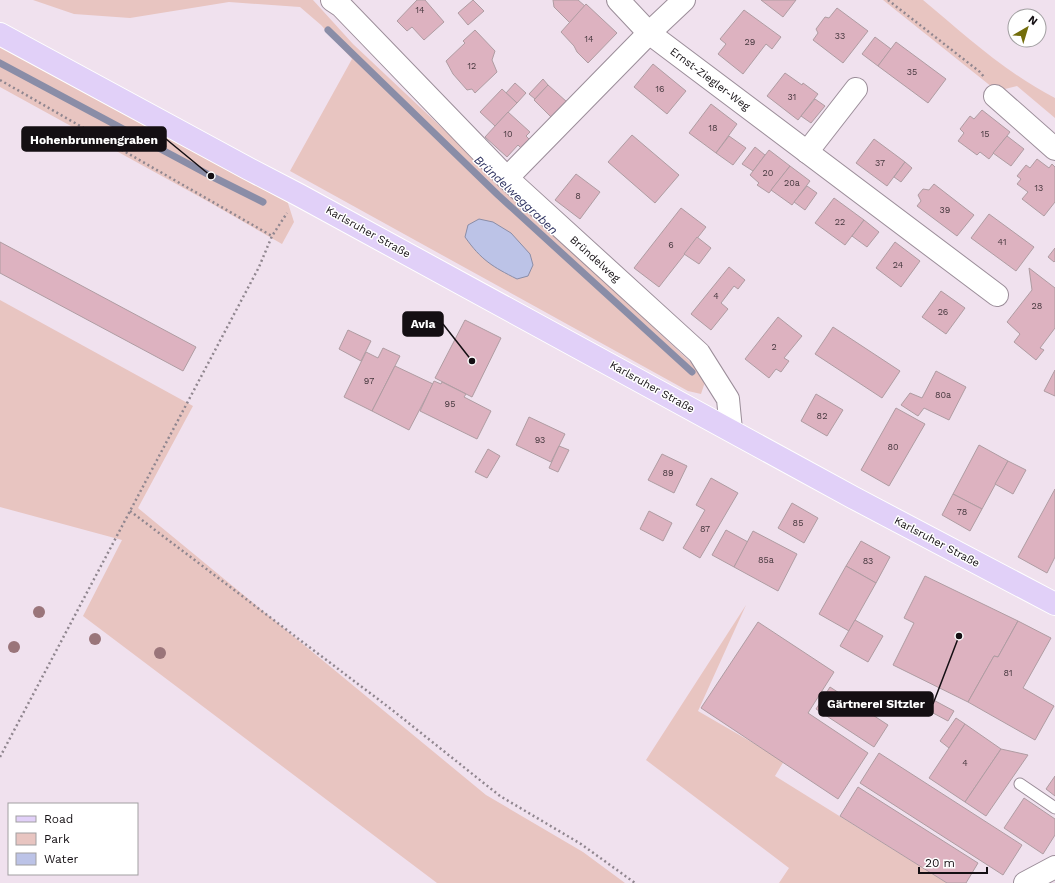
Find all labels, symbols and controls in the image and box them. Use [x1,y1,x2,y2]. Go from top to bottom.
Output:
house number: 14 [415,5,425,15]
north arrow [1007,8,1047,48]
text: N [1026,13,1040,28]
house number: 33 [835,31,845,41]
house number: 14 [584,34,594,44]
house number: 29 [745,37,755,47]
street label: Ernst-Ziegler-Weg [667,45,753,113]
house number: 12 [468,61,476,71]
house number: 35 [907,67,917,77]
house number: 16 [656,84,664,94]
house number: 31 [788,92,796,102]
house number: 18 [708,123,718,133]
callout: Hohenbrunnengraben [22,127,166,151]
house number: 10 [503,129,513,139]
house number: 15 [981,129,989,139]
text: Hohenbrunnengraben [30,133,158,147]
water label: Bründelweggraben [471,153,561,237]
house number: 37 [875,158,885,168]
house number: 20 [763,168,774,178]
house number: 20a [784,178,800,188]
house number: 13 [1035,183,1043,193]
house number: 8 [575,191,581,201]
street label: Karlsruher Straße [323,203,413,261]
house number: 39 [940,205,950,215]
house number: 22 [835,217,845,227]
street label: Bründelweg [567,233,623,285]
house number: 41 [998,237,1006,247]
house number: 6 [668,240,674,250]
house number: 24 [893,260,904,270]
house number: 4 [713,291,719,301]
house number: 28 [1032,301,1042,311]
house number: 26 [938,307,948,317]
callout: Avia [403,312,443,336]
text: Avia [411,317,435,331]
house number: 2 [771,342,777,352]
street label: Karlsruher Straße [607,358,697,416]
house number: 97 [364,376,374,386]
house number: 80a [935,390,951,400]
house number: 95 [445,399,455,409]
house number: 82 [817,411,827,421]
house number: 93 [535,435,545,445]
house number: 80 [887,442,899,452]
house number: 89 [662,468,674,478]
house number: 78 [957,507,967,517]
street label: Karlsruher Straße [892,514,982,570]
house number: 85 [793,518,803,528]
house number: 87 [700,524,710,534]
house number: 85a [758,555,774,565]
house number: 83 [863,556,873,566]
house number: 81 [1003,668,1013,678]
callout: Gärtnerei Sitzler [819,692,933,716]
text: Gärtnerei Sitzler [827,697,926,711]
house number: 4 [962,758,968,768]
legend [8,803,138,875]
text: Road [44,812,73,826]
text: Park [44,832,70,846]
scale bar [919,849,987,875]
text: Water [44,852,79,866]
text: 20 m [925,856,955,870]

